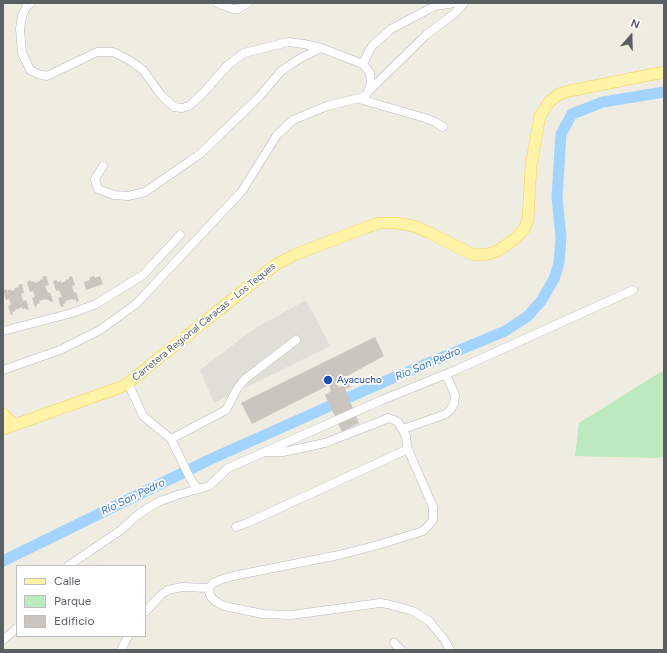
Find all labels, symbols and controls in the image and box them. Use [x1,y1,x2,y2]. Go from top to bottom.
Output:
north arrow [611,16,651,56]
text: N [629,17,641,32]
street label: Carretera Regional Caracas - Los Teques [130,260,278,384]
water label: Río San Pedro [393,344,463,384]
marker: Ayacucho [322,374,334,386]
place label: Ayacucho [337,374,382,386]
water label: Río San Pedro [99,476,167,518]
legend [16,565,146,637]
text: Calle [54,574,81,588]
text: Parque [54,594,91,608]
text: Edificio [54,614,94,628]

